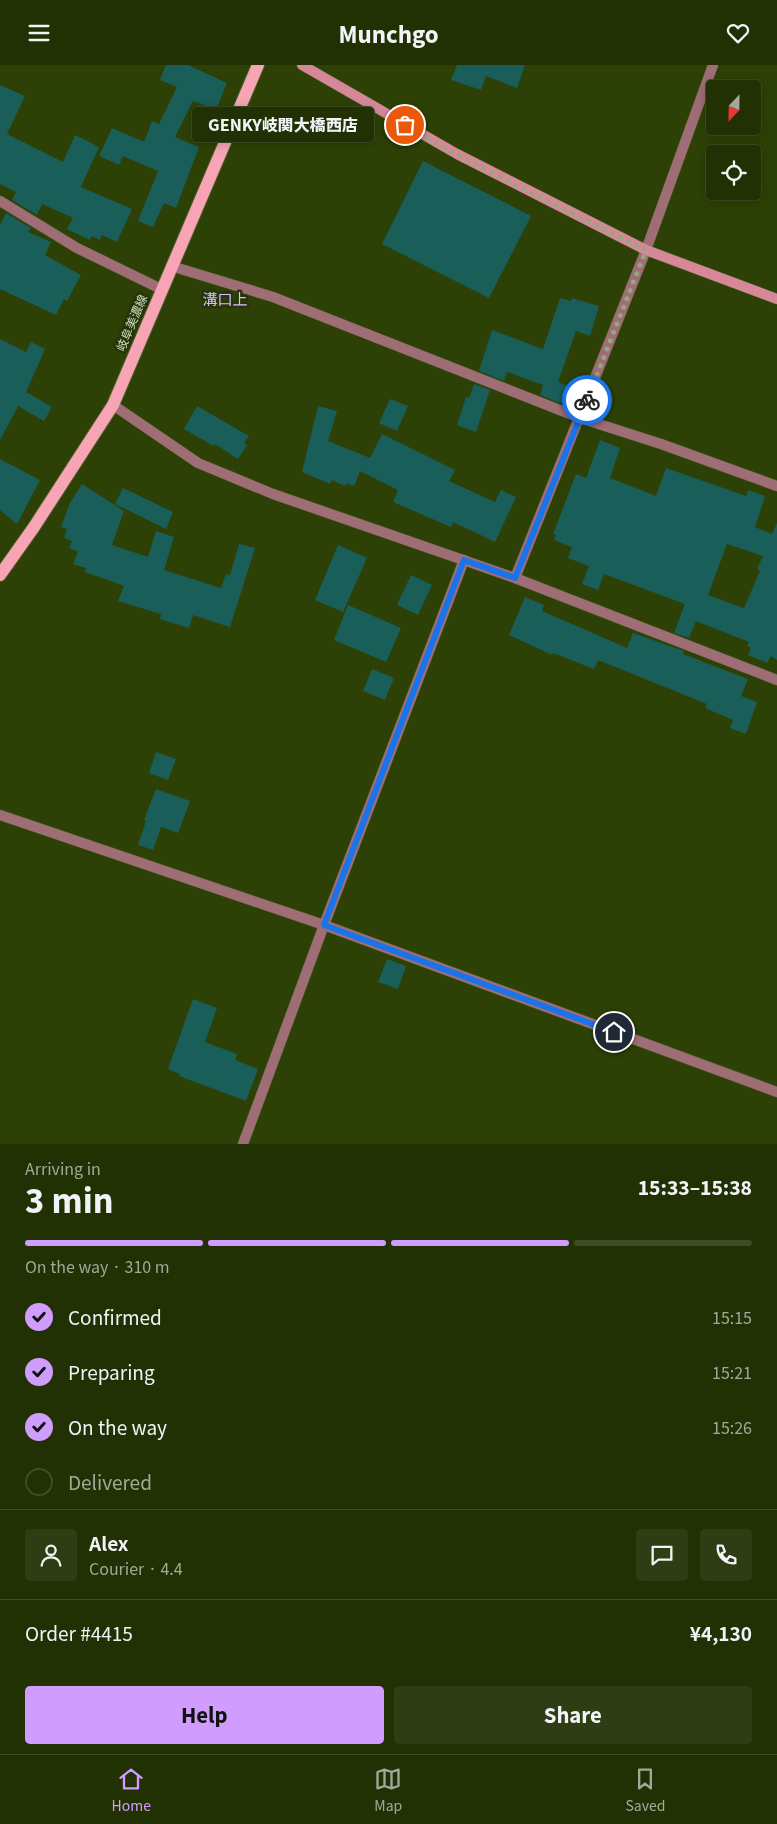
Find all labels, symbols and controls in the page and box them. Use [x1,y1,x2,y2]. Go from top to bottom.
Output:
text: Munchgo [338,17,439,49]
icon: menu [25,19,53,47]
icon: heart [724,19,752,47]
north arrow [706,80,761,135]
map controls [706,80,761,200]
pin [384,104,426,146]
callout: GENKY岐関大橋西店 [192,107,375,143]
icon: bag [391,111,419,139]
text: GENKY岐関大橋西店 [208,112,358,136]
button: locate [706,145,761,200]
district label: 溝口上 [202,288,248,309]
street label: 岐阜美濃線 [111,291,150,353]
courier [562,375,612,425]
icon: bike [573,386,601,414]
pin [593,1011,635,1053]
icon: home [600,1018,628,1046]
text: Arriving in [25,1156,101,1180]
text: 15:33–15:38 [638,1173,752,1200]
text: 3 min [25,1176,113,1222]
text: On the way · 310 m [25,1254,170,1278]
icon: check [25,1303,53,1331]
text: Confirmed [68,1303,162,1330]
text: 15:15 [712,1305,752,1329]
icon: check [25,1358,53,1386]
text: Preparing [68,1358,155,1385]
text: 15:21 [712,1360,752,1384]
icon: check [25,1413,53,1441]
text: On the way [68,1413,167,1440]
text: 15:26 [712,1415,752,1439]
text: Delivered [68,1468,152,1495]
button: person [25,1529,77,1581]
text: Alex [89,1529,128,1556]
button: chat [636,1529,688,1581]
button: phone [700,1529,752,1581]
text: Courier · 4.4 [89,1556,183,1580]
text: Order #4415 [25,1619,133,1646]
text: ¥4,130 [690,1619,752,1646]
button: Help [25,1686,384,1744]
button: Share [394,1686,752,1744]
tab: Home [112,1765,151,1815]
tab: Map [374,1765,402,1815]
tab: Saved [625,1765,665,1815]

